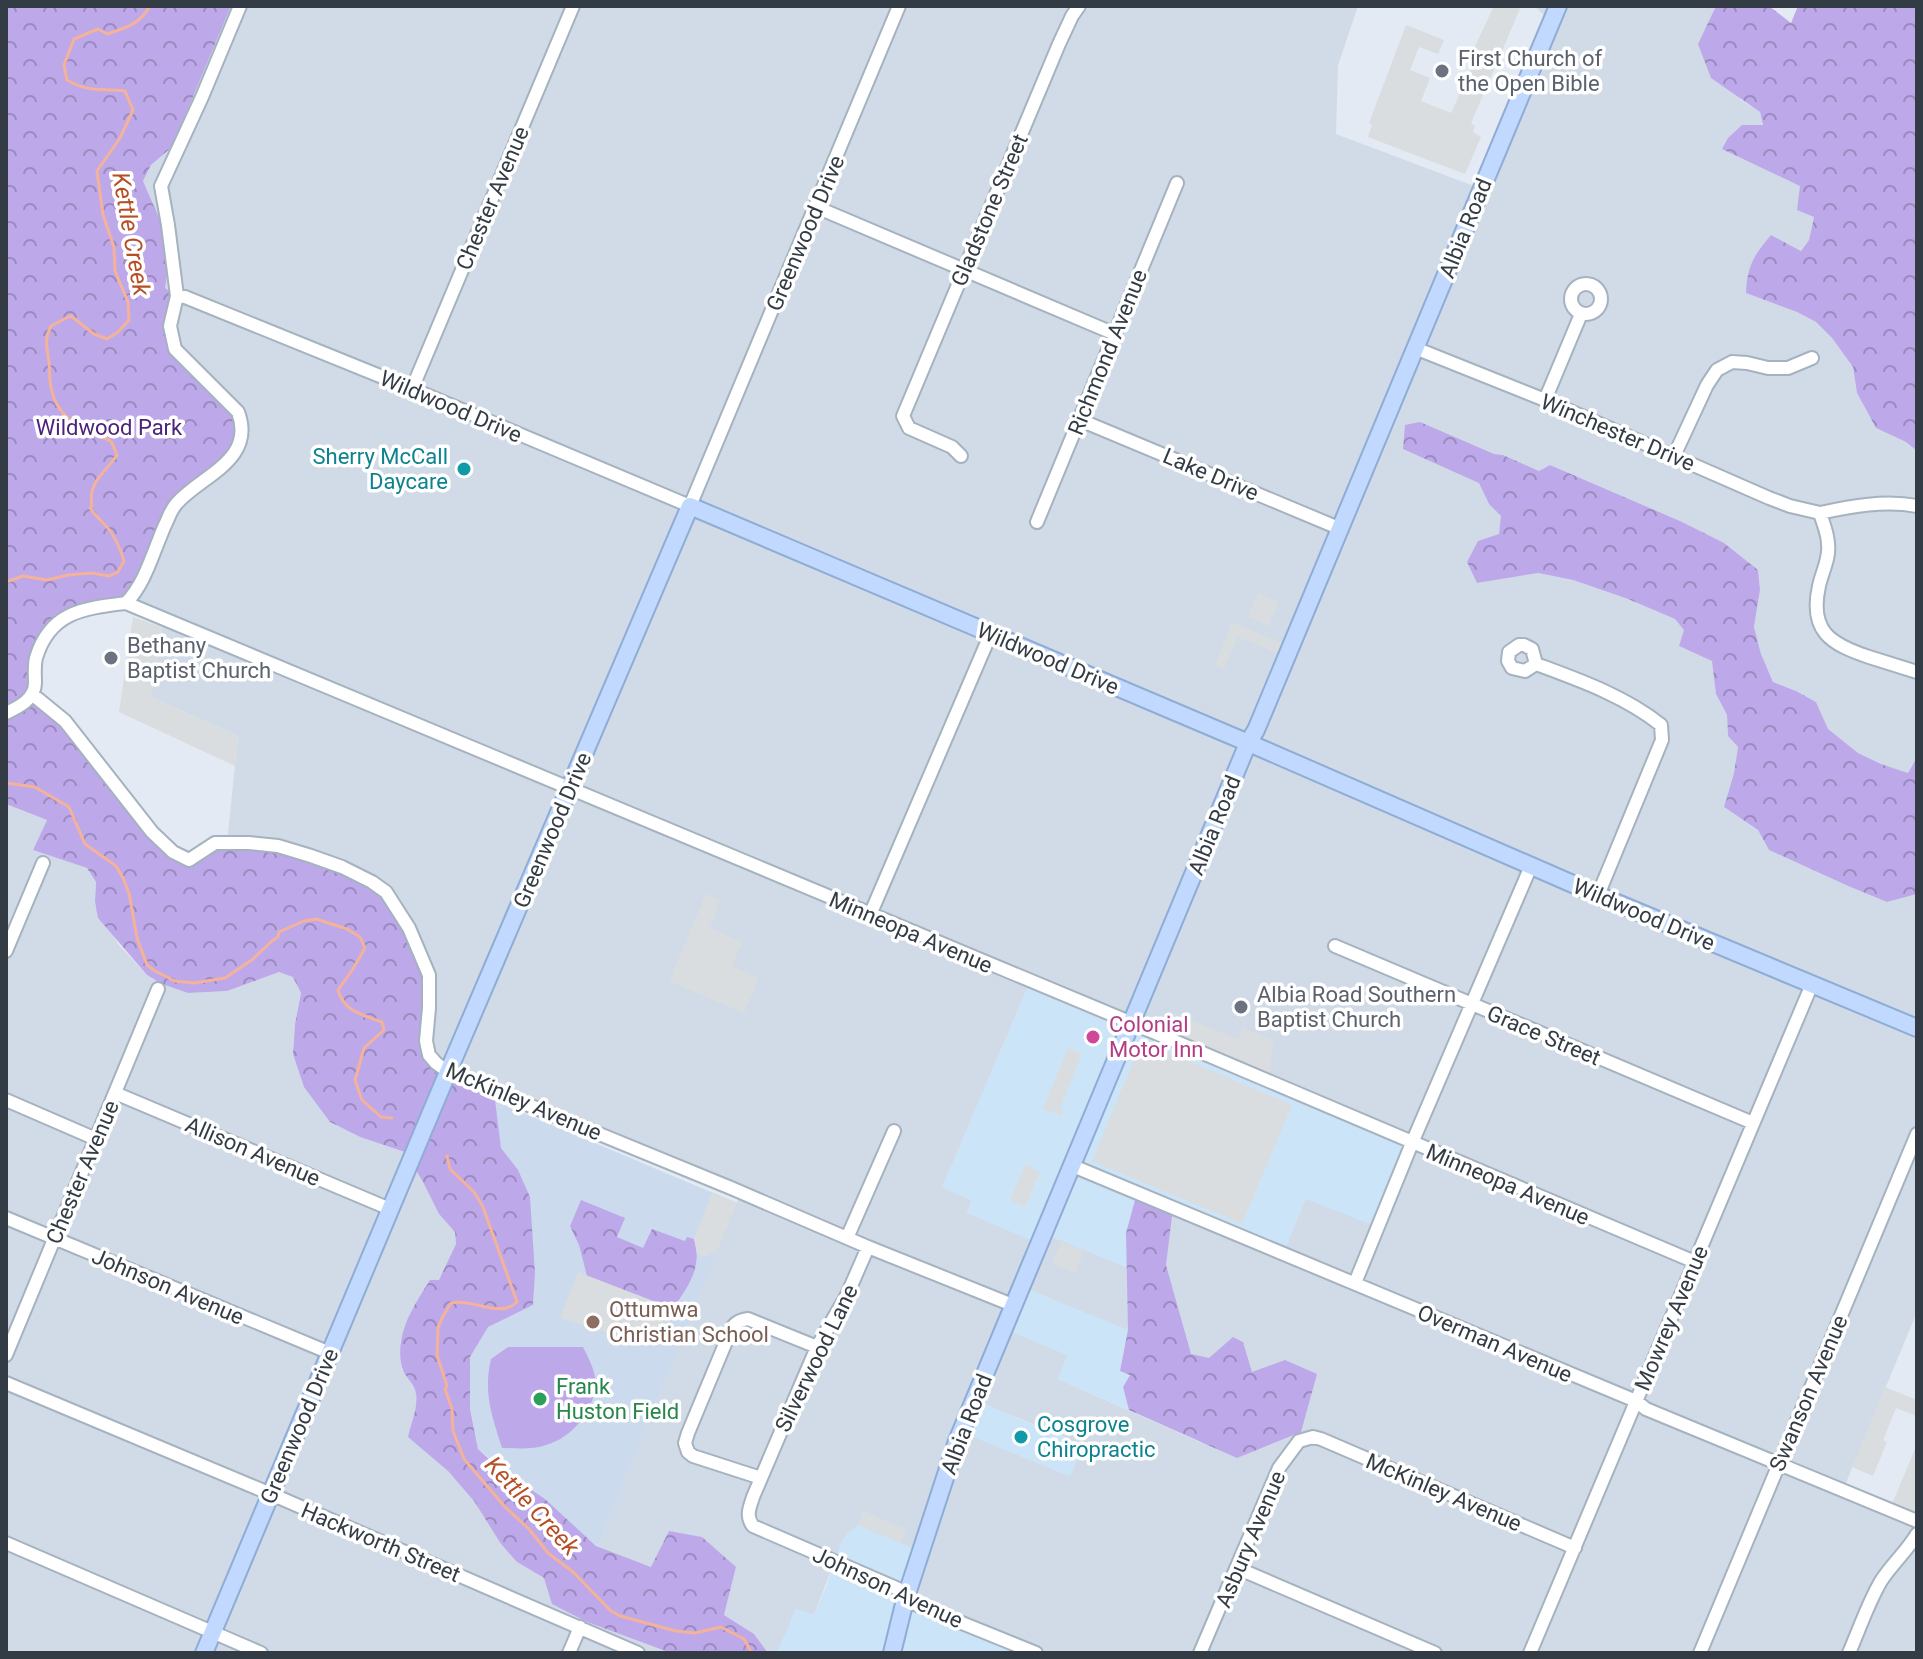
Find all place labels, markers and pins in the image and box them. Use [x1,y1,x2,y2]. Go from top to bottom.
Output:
place label: First Church of the Open Bible [1458,46,1602,96]
marker: First Church of the Open Bible [1433,62,1451,80]
place label: Sherry McCall Daycare [312,444,448,494]
marker: Sherry McCall Daycare [455,460,473,478]
place label: Bethany Baptist Church [127,633,271,683]
marker: Bethany Baptist Church [102,649,120,667]
place label: Albia Road Southern Baptist Church [1257,982,1456,1032]
marker: Albia Road Southern Baptist Church [1232,998,1250,1016]
place label: Colonial Motor Inn [1109,1012,1203,1062]
marker: Colonial Motor Inn [1084,1028,1102,1046]
place label: Ottumwa Christian School [609,1297,769,1347]
marker: Ottumwa Christian School [584,1313,602,1331]
place label: Frank Huston Field [556,1374,679,1424]
marker: Frank Huston Field [531,1390,549,1408]
place label: Cosgrove Chiropractic [1037,1412,1156,1462]
marker: Cosgrove Chiropractic [1012,1428,1030,1446]

